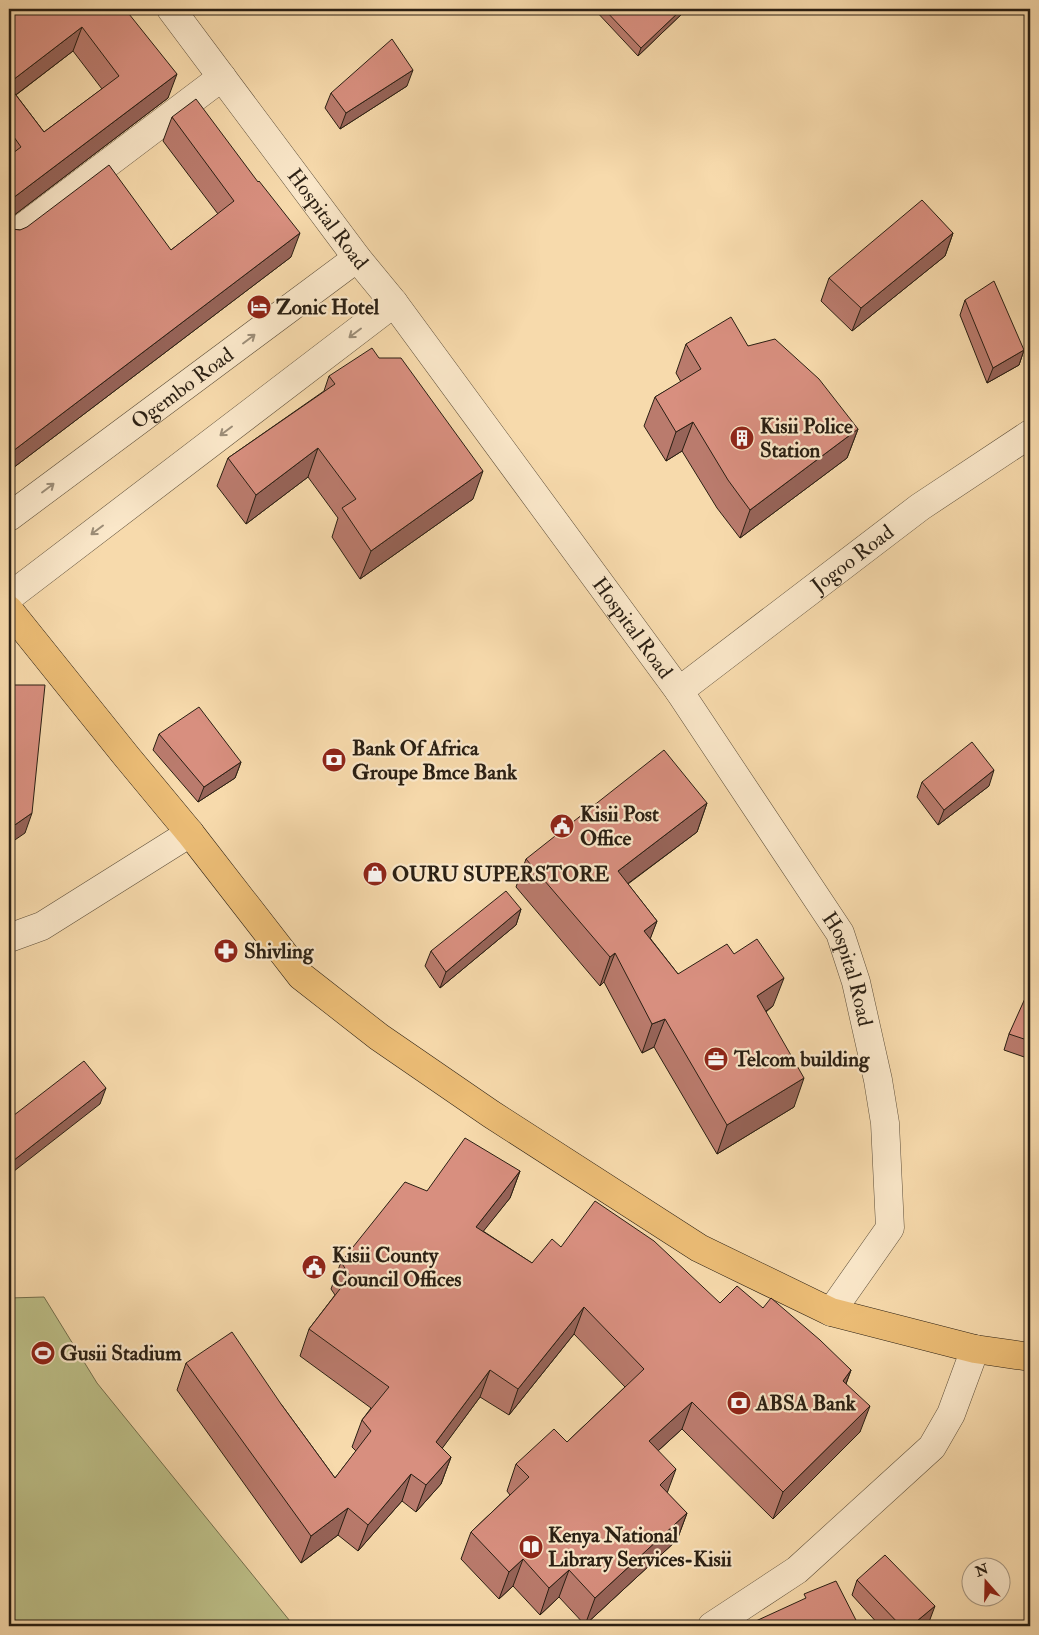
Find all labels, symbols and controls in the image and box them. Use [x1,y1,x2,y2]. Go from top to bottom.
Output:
street label: Hospital Road [281,163,375,276]
hotel icon: Zonic Hotel [246,294,272,320]
place label: Zonic Hotel [276,294,380,321]
one-way arrow [348,328,362,338]
one-way arrow [242,334,256,344]
street label: Ogembo Road [126,341,239,435]
place label: Kisii Police Station [760,413,853,464]
building icon: Kisii Police Station [729,425,755,451]
one-way arrow [220,426,233,437]
one-way arrow [41,483,55,493]
street label: Jogoo Road [805,518,900,600]
one-way arrow [90,524,103,535]
street label: Hospital Road [586,572,679,684]
place label: Bank Of Africa Groupe Bmce Bank [352,735,518,786]
bank icon: Bank Of Africa Groupe Bmce Bank [321,747,347,773]
place label: Kisii Post Office [580,801,659,852]
public building icon: Kisii Post Office [549,813,575,839]
shop icon: OURU SUPERSTORE [362,861,388,887]
place label: OURU SUPERSTORE [392,861,609,888]
street label: Hospital Road [816,906,879,1030]
pharmacy icon: Shivling [213,938,239,964]
place label: Shivling [244,938,314,965]
office icon: Telcom building [703,1046,729,1072]
place label: Telcom building [733,1046,870,1073]
place label: Kisii County Council Offices [332,1242,461,1293]
public building icon: Kisii County Council Offices [301,1254,327,1280]
sports icon: Gusii Stadium [30,1340,56,1366]
place label: Gusii Stadium [60,1340,182,1367]
bank icon: ABSA Bank [726,1390,752,1416]
place label: ABSA Bank [755,1390,857,1417]
place label: Kenya National Library Services-Kisii [548,1522,732,1573]
library icon: Kenya National Library Services-Kisii [518,1534,544,1560]
north arrow [962,1558,1012,1608]
text: N [972,1560,991,1581]

